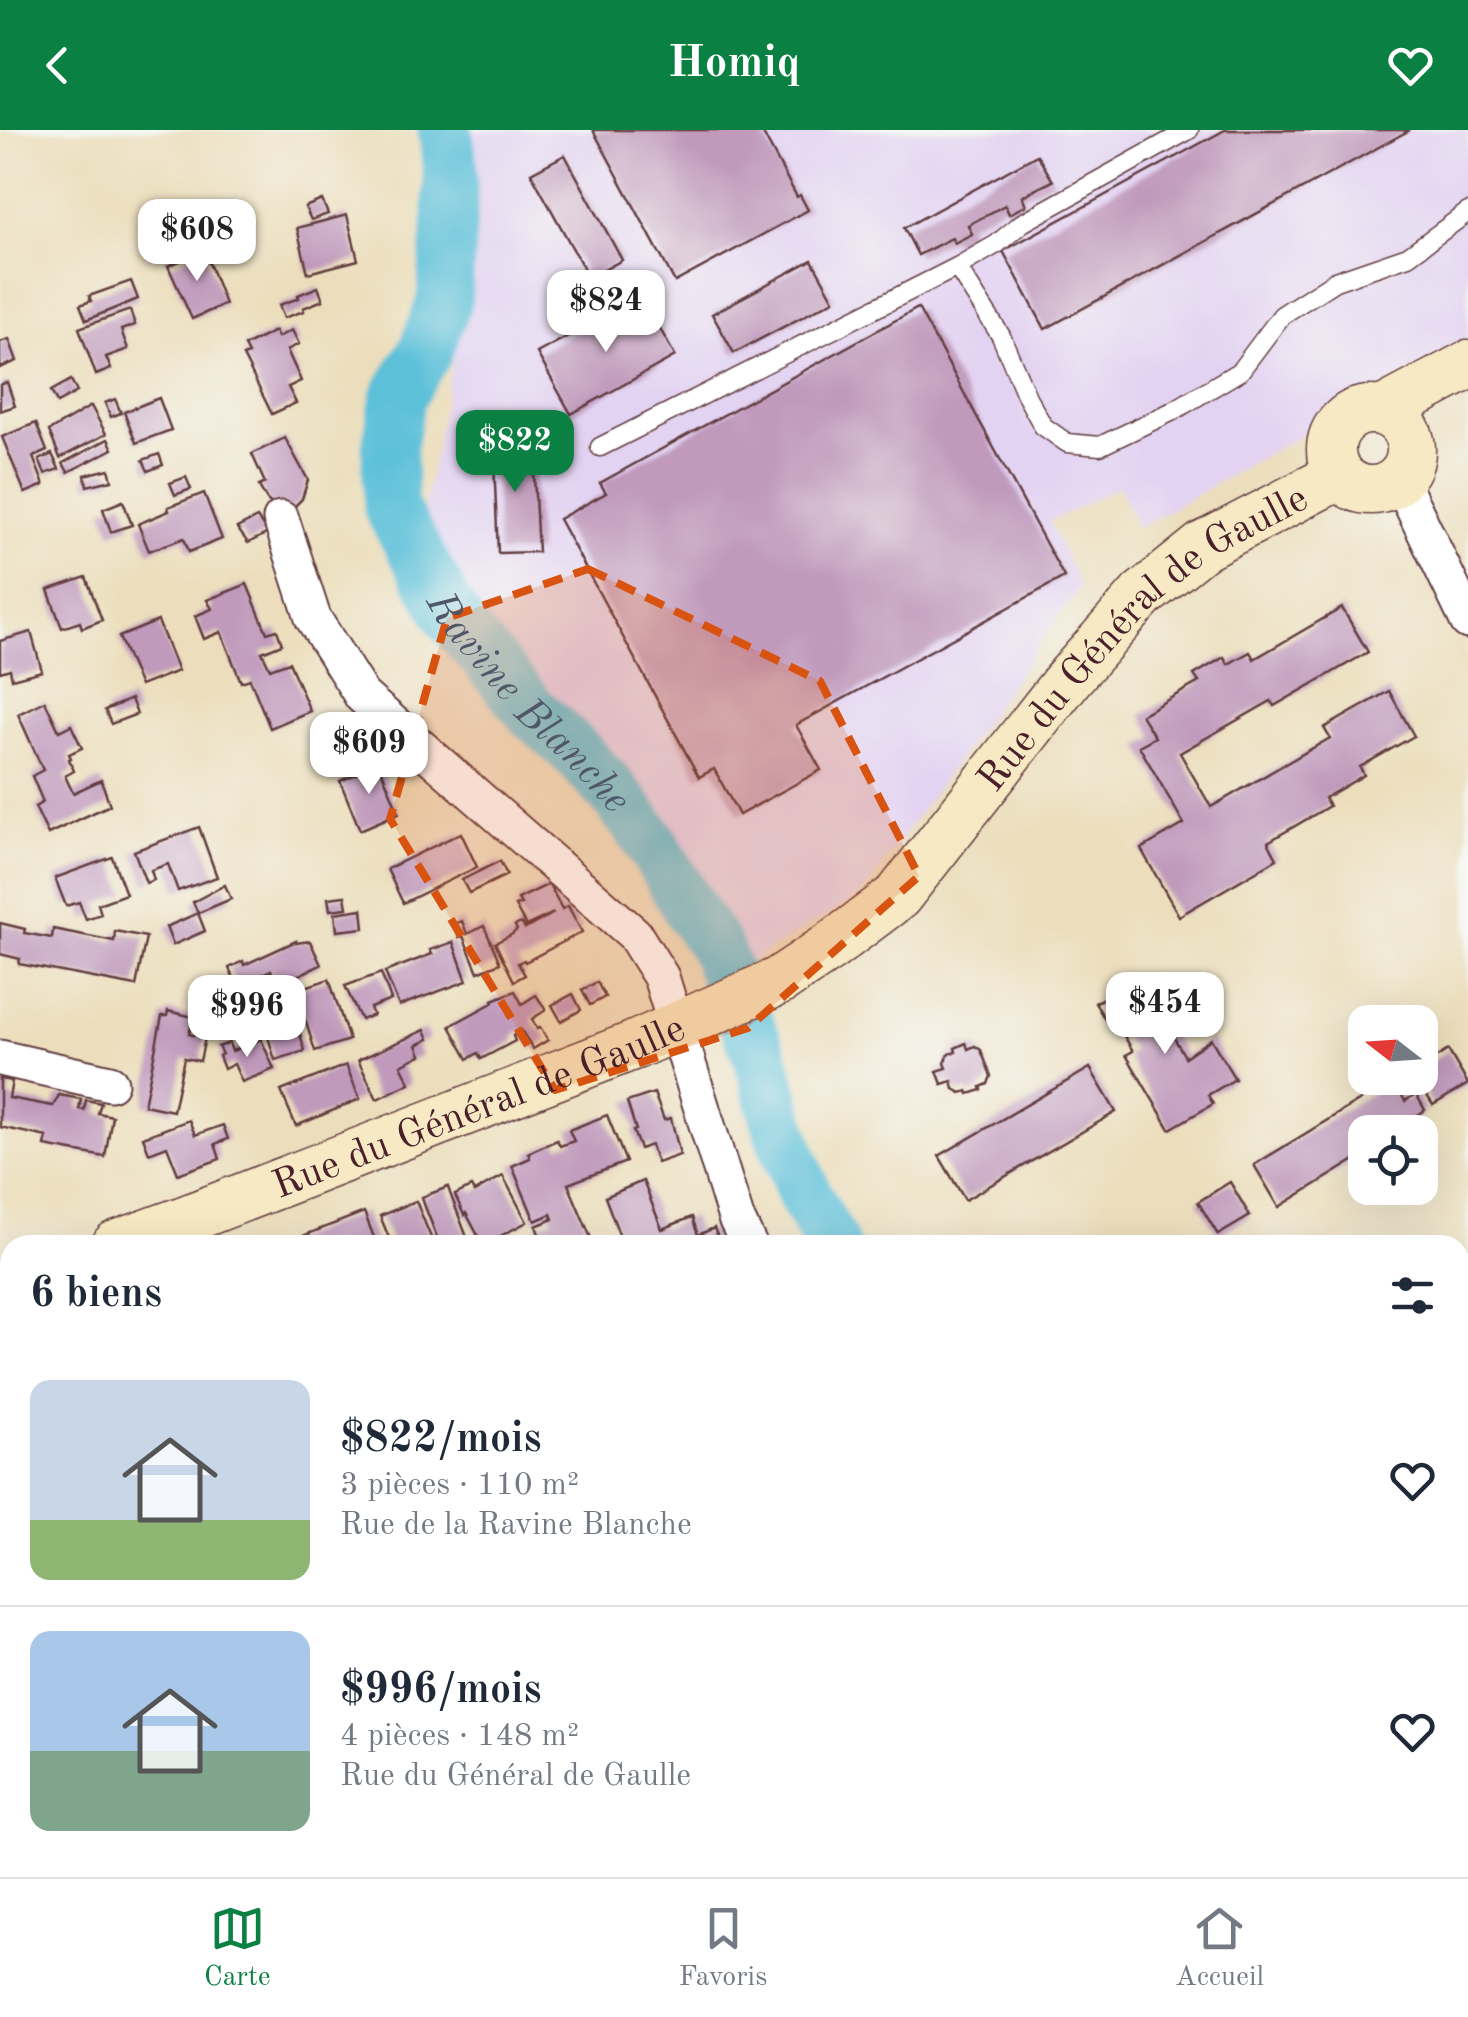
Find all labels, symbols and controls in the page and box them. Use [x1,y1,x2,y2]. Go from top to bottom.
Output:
icon: back [30,38,85,93]
icon: heart [1383,38,1438,93]
text: Homiq [668,42,800,87]
pin: $608 [138,199,256,284]
text: $608 [160,215,234,247]
pin: $824 [547,270,665,355]
text: $824 [569,286,643,318]
pin: $822 [456,410,574,495]
text: $822 [478,426,552,458]
street label: Rue du Général de Gaulle [972,479,1315,800]
water label: Ravine Blanche [417,585,638,821]
pin: $609 [310,712,428,797]
text: $609 [332,728,406,760]
pin: $454 [1106,972,1224,1057]
pin: $996 [188,975,306,1060]
text: $454 [1128,988,1202,1020]
text: $996 [210,991,284,1023]
north arrow [1348,1005,1438,1095]
map controls [1348,1005,1438,1205]
street label: Rue du Général de Gaulle [268,1010,692,1208]
button: locate [1348,1115,1438,1205]
icon: filters [1385,1268,1440,1323]
text: 6 biens [30,1274,162,1316]
text: $822/mois [340,1419,542,1461]
icon: home [110,1420,230,1540]
icon: heart [1385,1453,1440,1508]
text: 3 pièces · 110 m² [340,1470,579,1502]
text: Rue de la Ravine Blanche [340,1510,692,1542]
text: $996/mois [340,1670,542,1712]
icon: home [110,1671,230,1791]
icon: heart [1385,1704,1440,1759]
text: 4 pièces · 148 m² [340,1721,579,1753]
text: Rue du Général de Gaulle [340,1761,691,1793]
tab: Carte [204,1901,271,1996]
tab: Favoris [679,1901,767,1996]
tab: Accueil [1175,1901,1264,1996]

